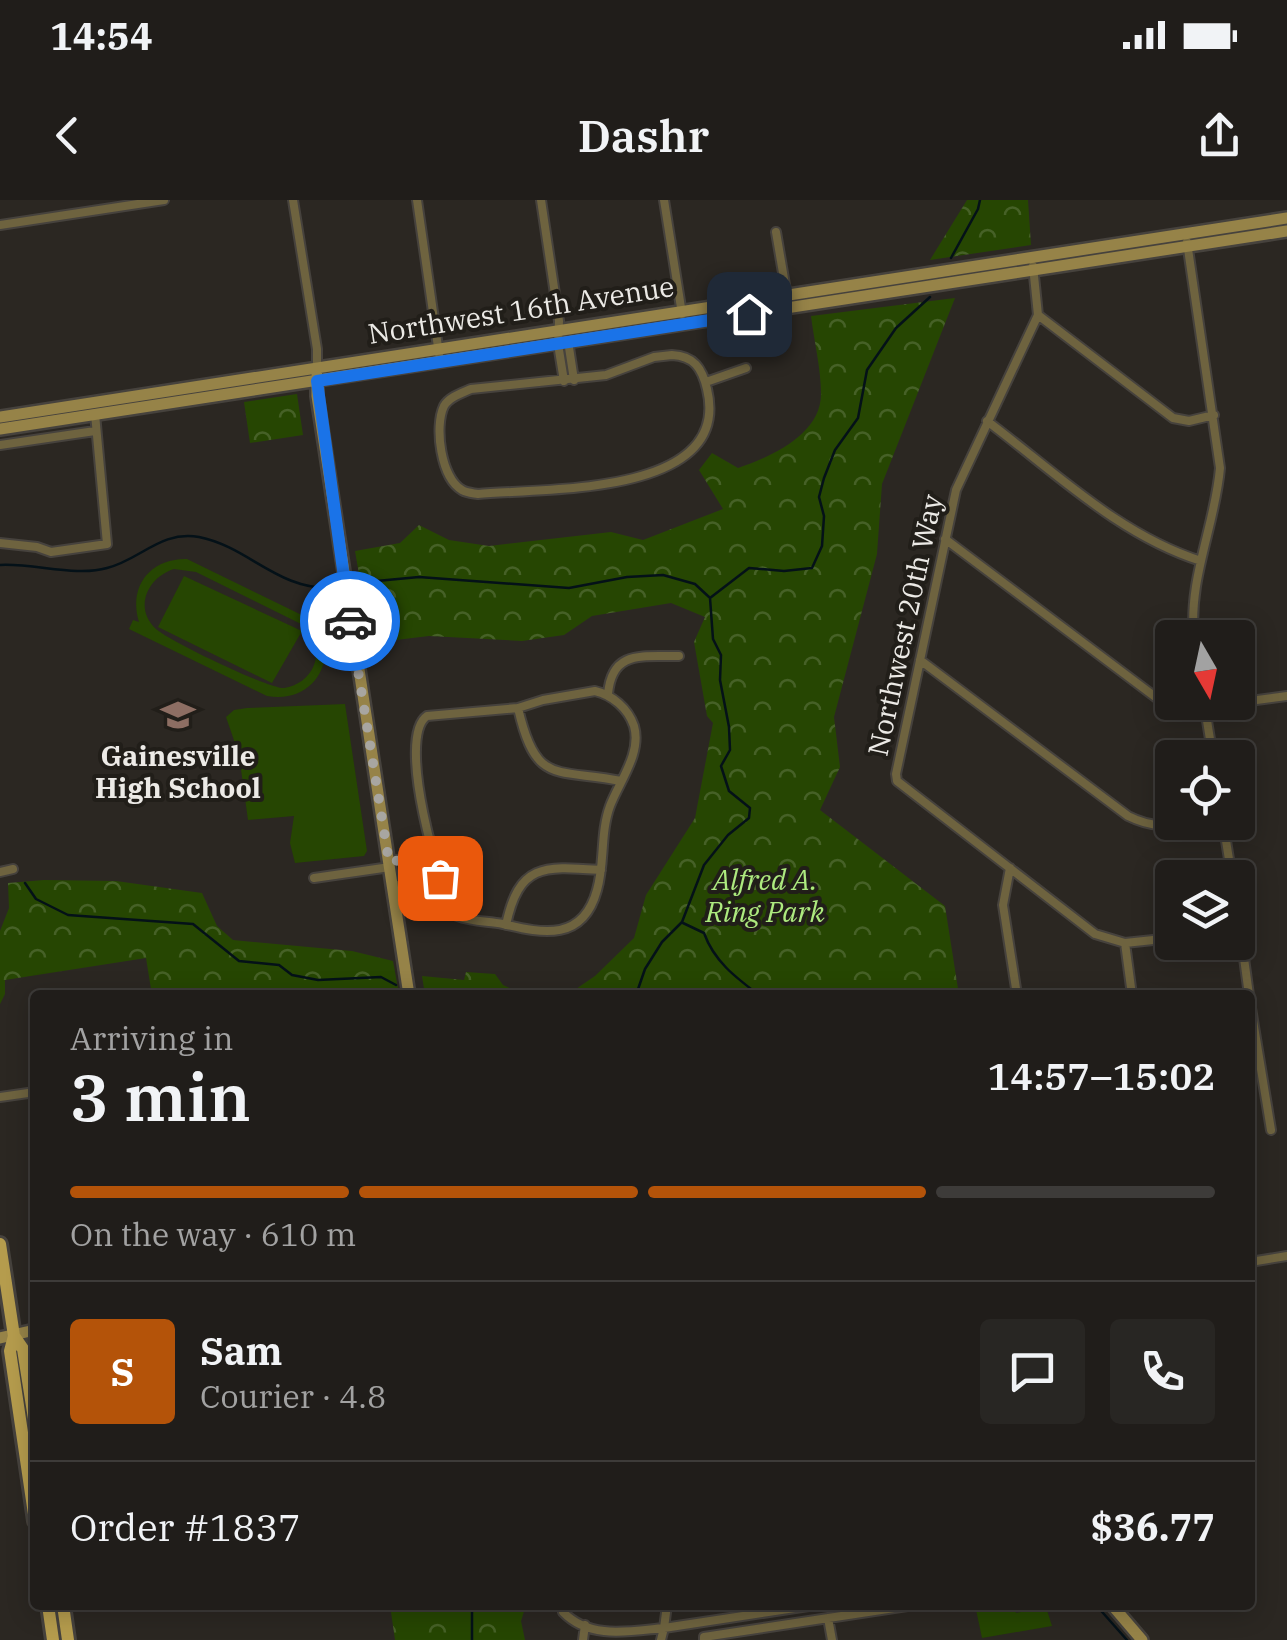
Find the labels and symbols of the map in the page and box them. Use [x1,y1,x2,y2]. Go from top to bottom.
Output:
street label: Northwest 16th Avenue [365,267,677,352]
pin [707,272,792,357]
street label: Northwest 20th Way [859,491,950,759]
courier [300,571,400,671]
north arrow [1155,620,1255,720]
school or university icon: Gainesville High School [159,696,197,734]
place label: Gainesville High School [95,737,261,806]
pin [398,836,483,921]
park label: Alfred A. Ring Park [704,861,825,930]

